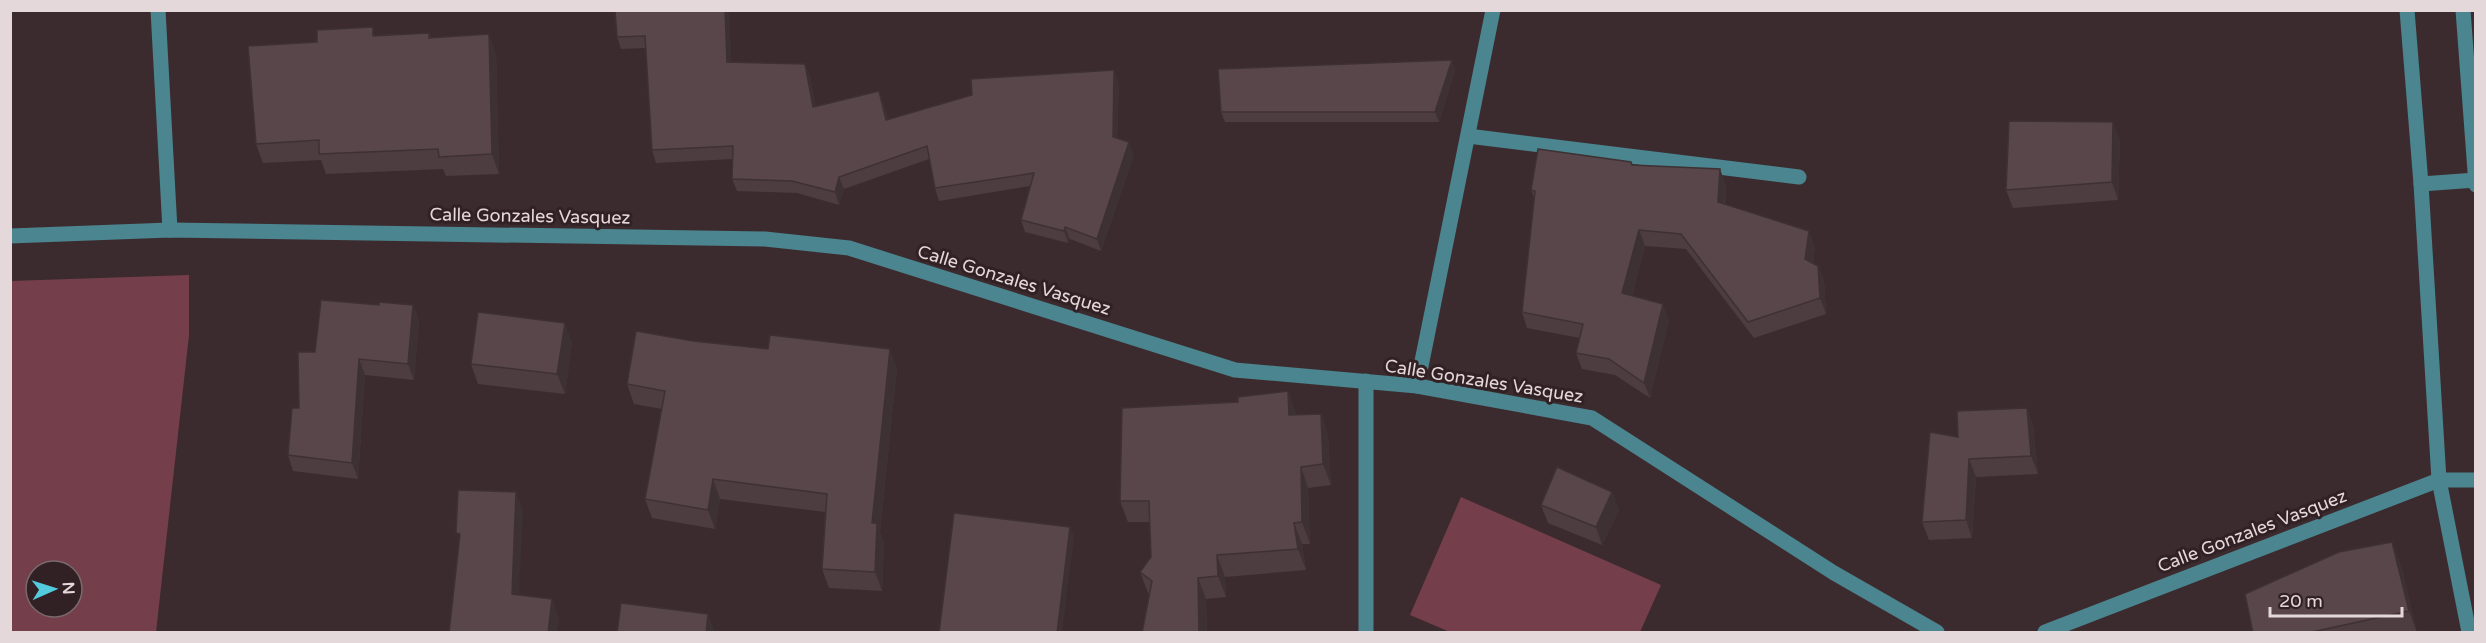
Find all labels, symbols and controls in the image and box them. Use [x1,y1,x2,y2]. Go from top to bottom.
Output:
street label: Calle Gonzales Vasquez [429,203,631,229]
street label: Calle Gonzales Vasquez [915,240,1113,320]
street label: Calle Gonzales Vasquez [1383,354,1585,408]
street label: Calle Gonzales Vasquez [2154,485,2350,577]
north arrow [24,559,84,619]
scale bar [2270,580,2402,618]
text: N [58,581,78,595]
text: 20 m [2279,590,2323,612]

